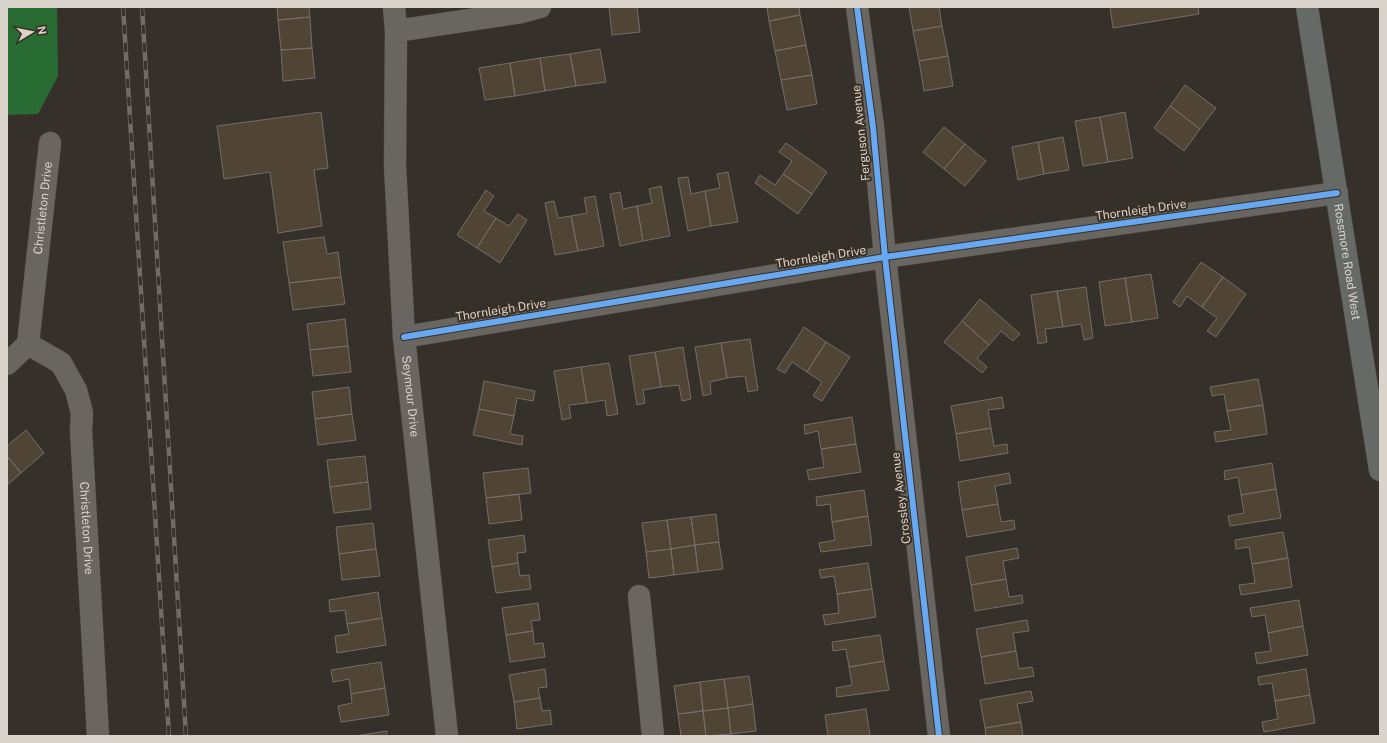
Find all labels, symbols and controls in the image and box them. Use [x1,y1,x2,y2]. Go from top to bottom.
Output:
north arrow [12,12,52,52]
text: N [35,25,49,36]
street label: Ferguson Avenue [849,84,873,182]
street label: Christleton Drive [31,160,55,255]
street label: Thornleigh Drive [1095,197,1187,223]
street label: Rossmore Road West [1331,203,1363,321]
street label: Thornleigh Drive [775,243,867,271]
street label: Thornleigh Drive [455,296,547,324]
street label: Seymour Drive [399,355,422,438]
street label: Crossley Avenue [888,451,914,545]
street label: Christleton Drive [77,481,96,575]

